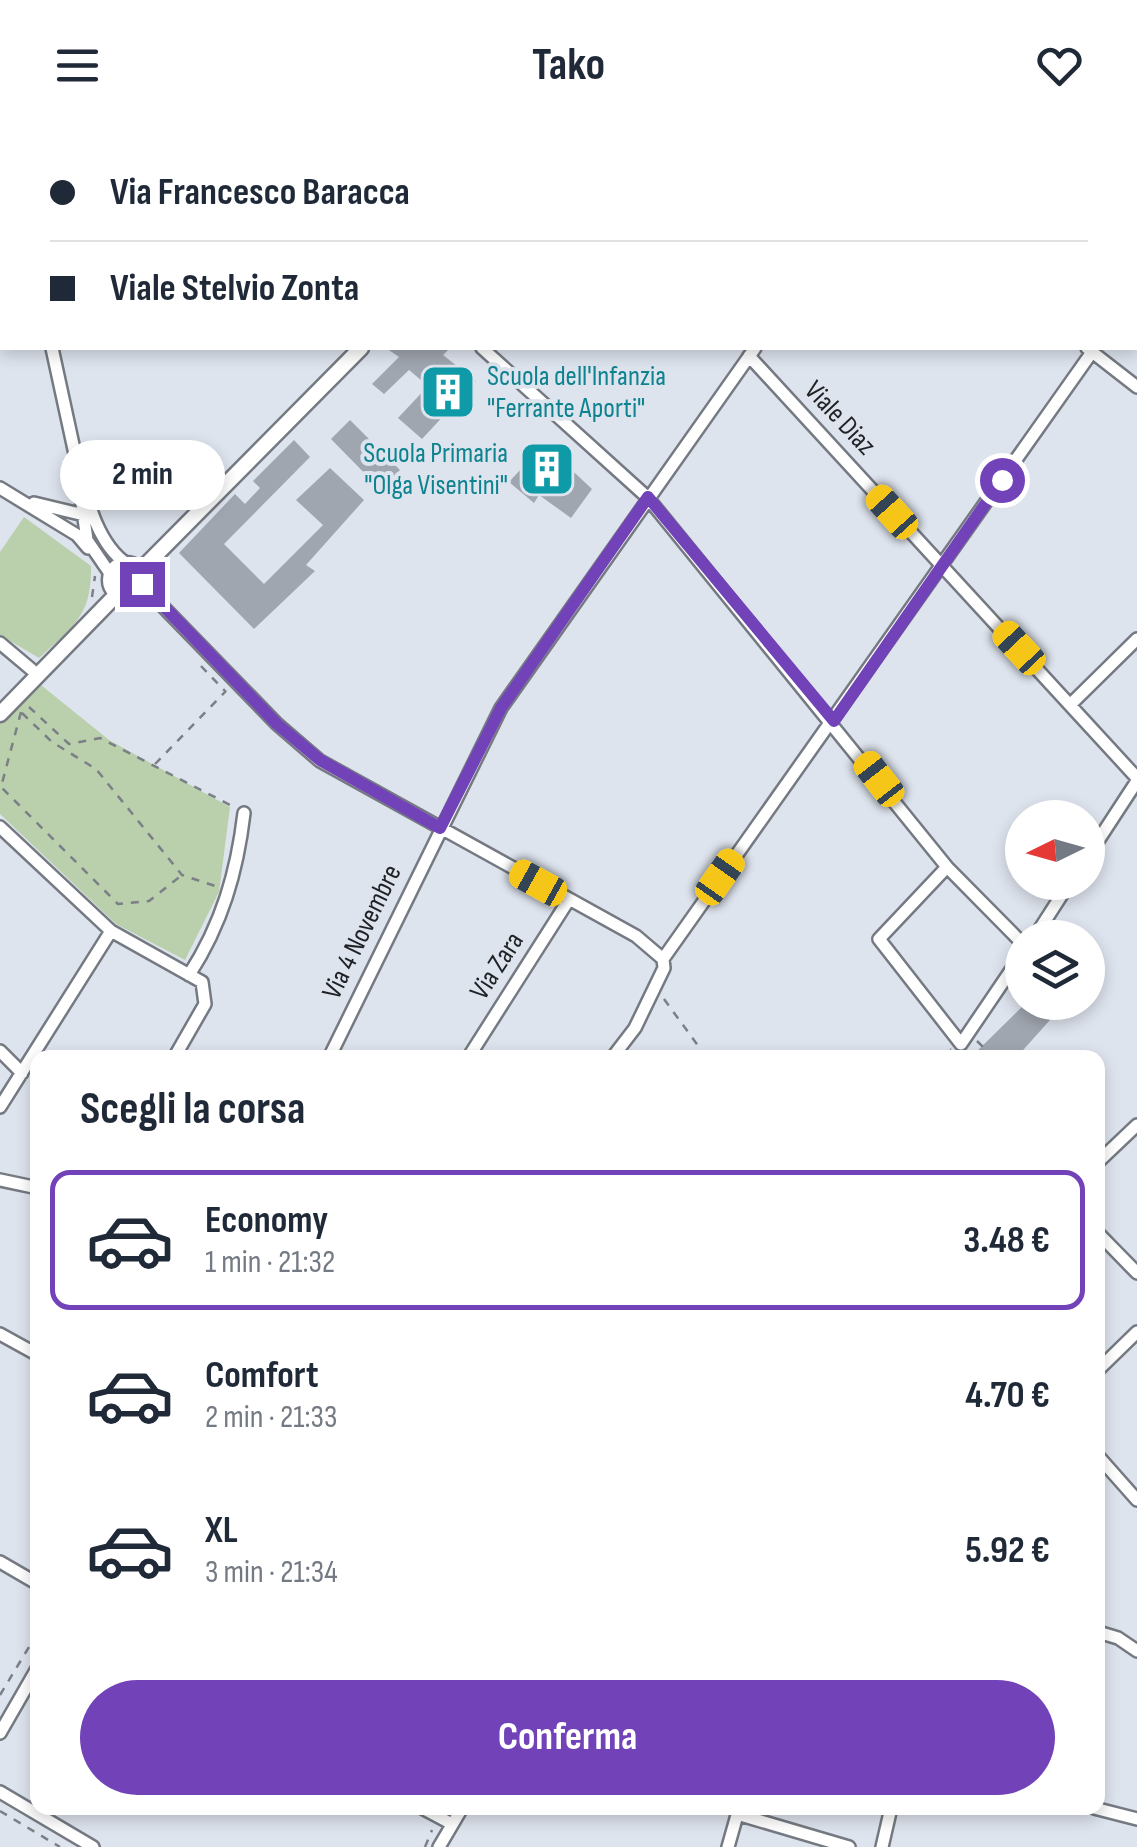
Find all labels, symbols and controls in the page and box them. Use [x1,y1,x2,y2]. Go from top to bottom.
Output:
icon: menu [50,38,105,93]
text: Tako [532,38,605,93]
icon: heart [1032,38,1087,93]
text: Via Francesco Baracca [110,170,410,215]
text: Viale Stelvio Zonta [110,266,359,311]
place label: Scuola dell'Infanzia "Ferrante Aporti" [487,360,666,425]
building icon: Scuola dell'Infanzia "Ferrante Aporti" [418,362,478,422]
street label: Viale Diaz [797,374,883,462]
place label: Scuola Primaria "Olga Visentini" [363,437,508,502]
callout: 2 min [59,439,224,509]
building icon: Scuola Primaria "Olga Visentini" [517,439,577,499]
text: 2 min [112,455,173,494]
route start [980,458,1025,503]
car [861,480,923,544]
route end [120,562,165,607]
car [988,616,1050,680]
car [849,746,909,812]
north arrow [1005,800,1105,900]
map controls [1005,800,1105,1020]
car [691,844,749,910]
car [504,855,572,911]
street label: Via 4 Novembre [315,860,409,1004]
button: layers [1005,920,1105,1020]
street label: Via Zara [463,926,531,1006]
text: Scegli la corsa [80,1082,306,1137]
icon: car [85,1195,175,1285]
text: Economy [205,1198,328,1243]
text: 3.48 € [963,1218,1050,1263]
text: 1 min · 21:32 [205,1243,335,1282]
icon: car [85,1350,175,1440]
text: Comfort [205,1353,319,1398]
text: 4.70 € [965,1373,1050,1418]
text: 2 min · 21:33 [205,1398,337,1437]
icon: car [85,1505,175,1595]
text: XL [205,1508,238,1553]
text: 5.92 € [965,1528,1050,1573]
text: 3 min · 21:34 [205,1553,338,1592]
button: Conferma [80,1680,1055,1795]

